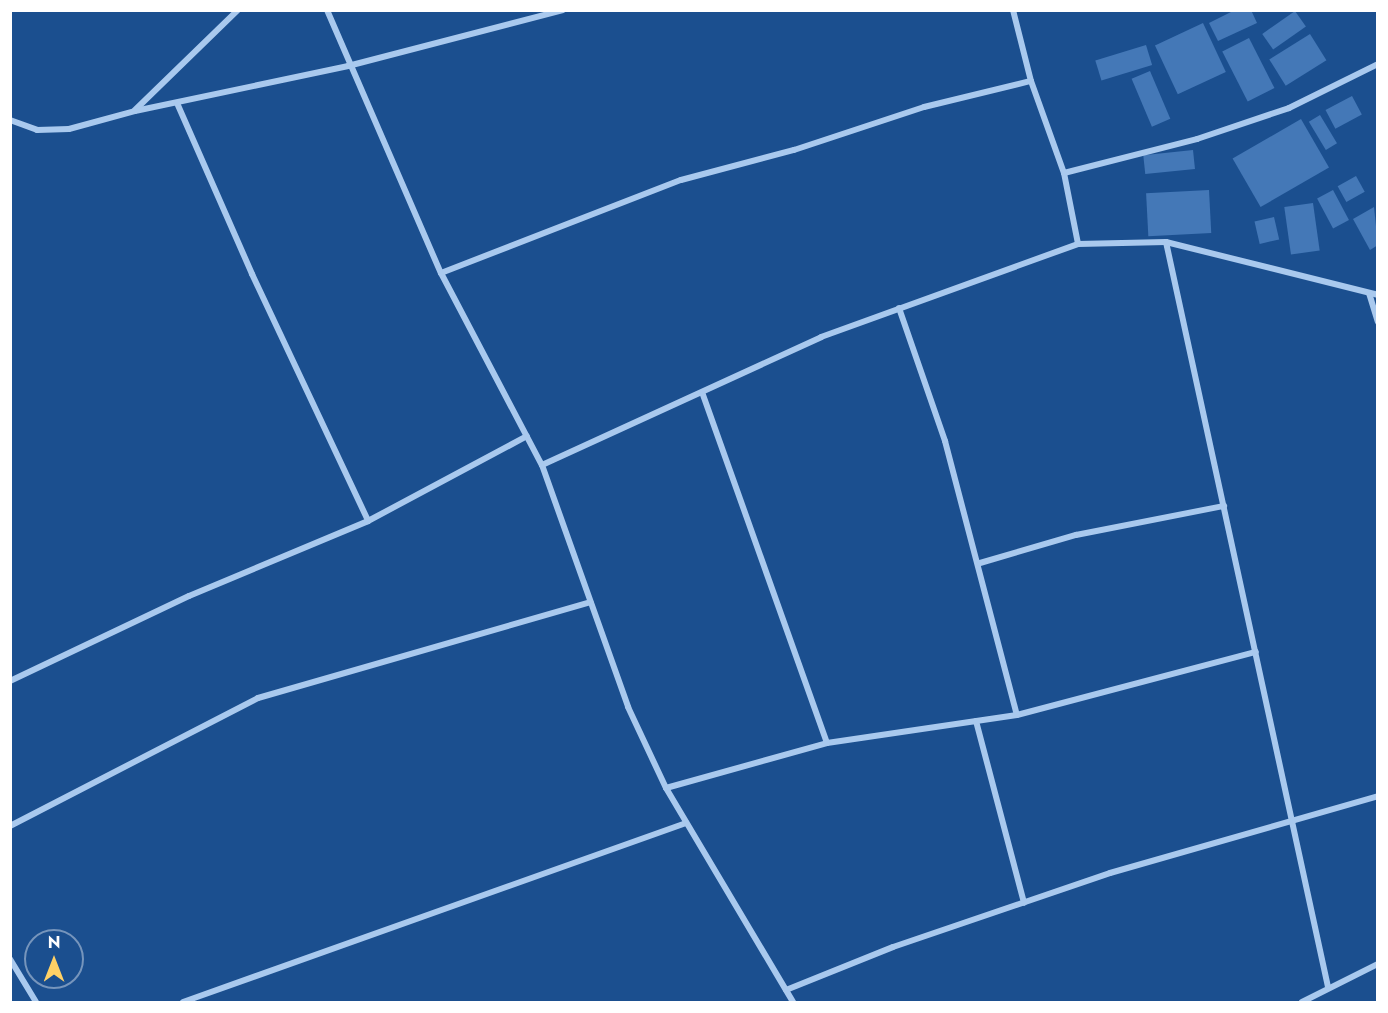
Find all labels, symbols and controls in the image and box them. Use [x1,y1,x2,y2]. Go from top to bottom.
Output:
north arrow [24,929,84,989]
text: N [48,931,60,954]

